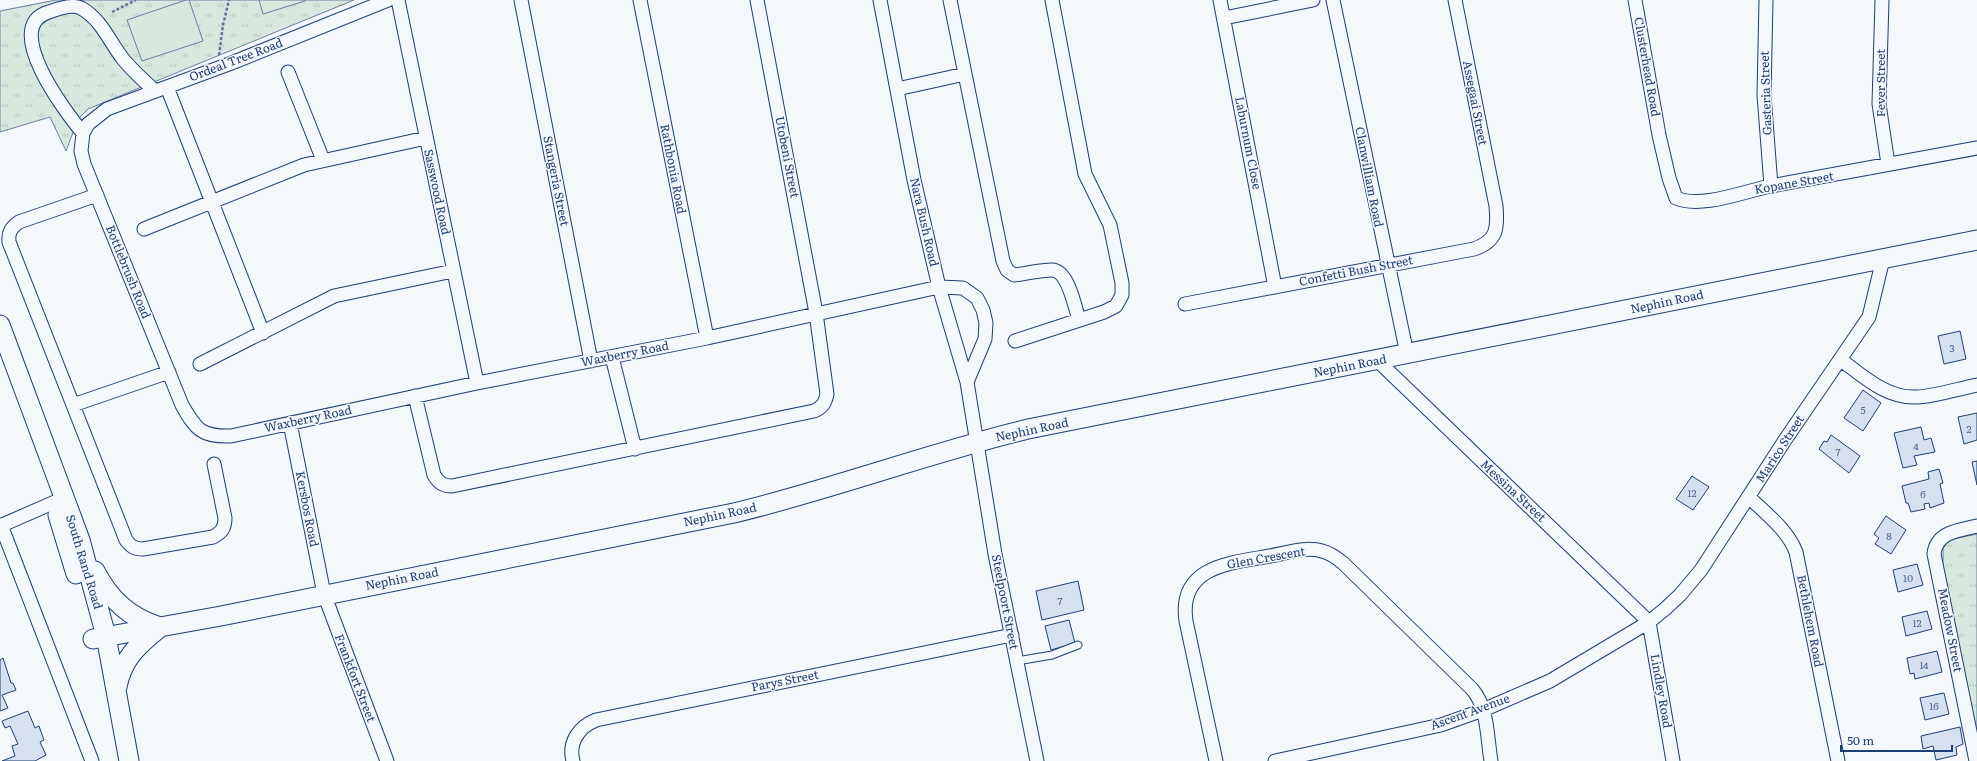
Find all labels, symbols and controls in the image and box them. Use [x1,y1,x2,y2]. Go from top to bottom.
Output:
street label: Clusterhead Road [1630,16,1666,119]
street label: Ordeal Tree Road [186,33,286,85]
street label: Fever Street [1871,49,1889,117]
street label: Gasteria Street [1755,50,1775,136]
street label: Assegaai Street [1459,59,1493,147]
street label: Laburnum Close [1231,95,1267,191]
street label: Utobeni Street [771,114,805,199]
street label: Rathbonia Road [656,122,692,216]
street label: Clanwilliam Road [1351,125,1389,229]
street label: Stangeria Street [539,134,575,228]
street label: Sasswood Road [420,147,456,237]
street label: Kopane Street [1753,166,1835,198]
street label: Nara Bush Road [906,176,944,269]
street label: Bottlebrush Road [102,222,156,322]
street label: Confetti Bush Street [1297,250,1414,290]
street label: Nephin Road [1629,284,1706,318]
street label: Waxberry Road [579,336,671,370]
house number: 3 [1949,340,1955,355]
street label: Nephin Road [1312,349,1389,381]
street label: Waxberry Road [262,400,354,436]
house number: 5 [1860,402,1866,417]
street label: Marico Street [1751,411,1808,486]
street label: Nephin Road [994,412,1071,446]
house number: 2 [1966,421,1972,436]
house number: 4 [1913,438,1919,453]
house number: 7 [1835,444,1841,459]
street label: Messina Street [1477,455,1551,526]
street label: Kersbos Road [292,469,324,549]
house number: 12 [1687,485,1697,500]
house number: 6 [1920,486,1926,501]
street label: Nephin Road [682,497,759,531]
street label: South Rand Road [62,512,108,612]
house number: 8 [1886,528,1892,543]
street label: Glen Crescent [1225,541,1307,573]
street label: Steelpoort Street [988,553,1024,651]
street label: Nephin Road [364,562,441,594]
house number: 10 [1903,570,1913,585]
street label: Bethlehem Road [1793,573,1829,669]
street label: Meadow Street [1934,586,1968,674]
house number: 7 [1057,593,1063,608]
house number: 12 [1912,615,1922,630]
street label: Frankfort Street [331,631,381,724]
street label: Lindley Road [1647,652,1677,730]
house number: 14 [1919,657,1929,672]
street label: Parys Street [750,665,820,695]
street label: Ascent Avenue [1427,688,1512,734]
house number: 16 [1929,698,1939,713]
scale bar [1841,727,1952,753]
text: 50 m [1847,731,1874,749]

